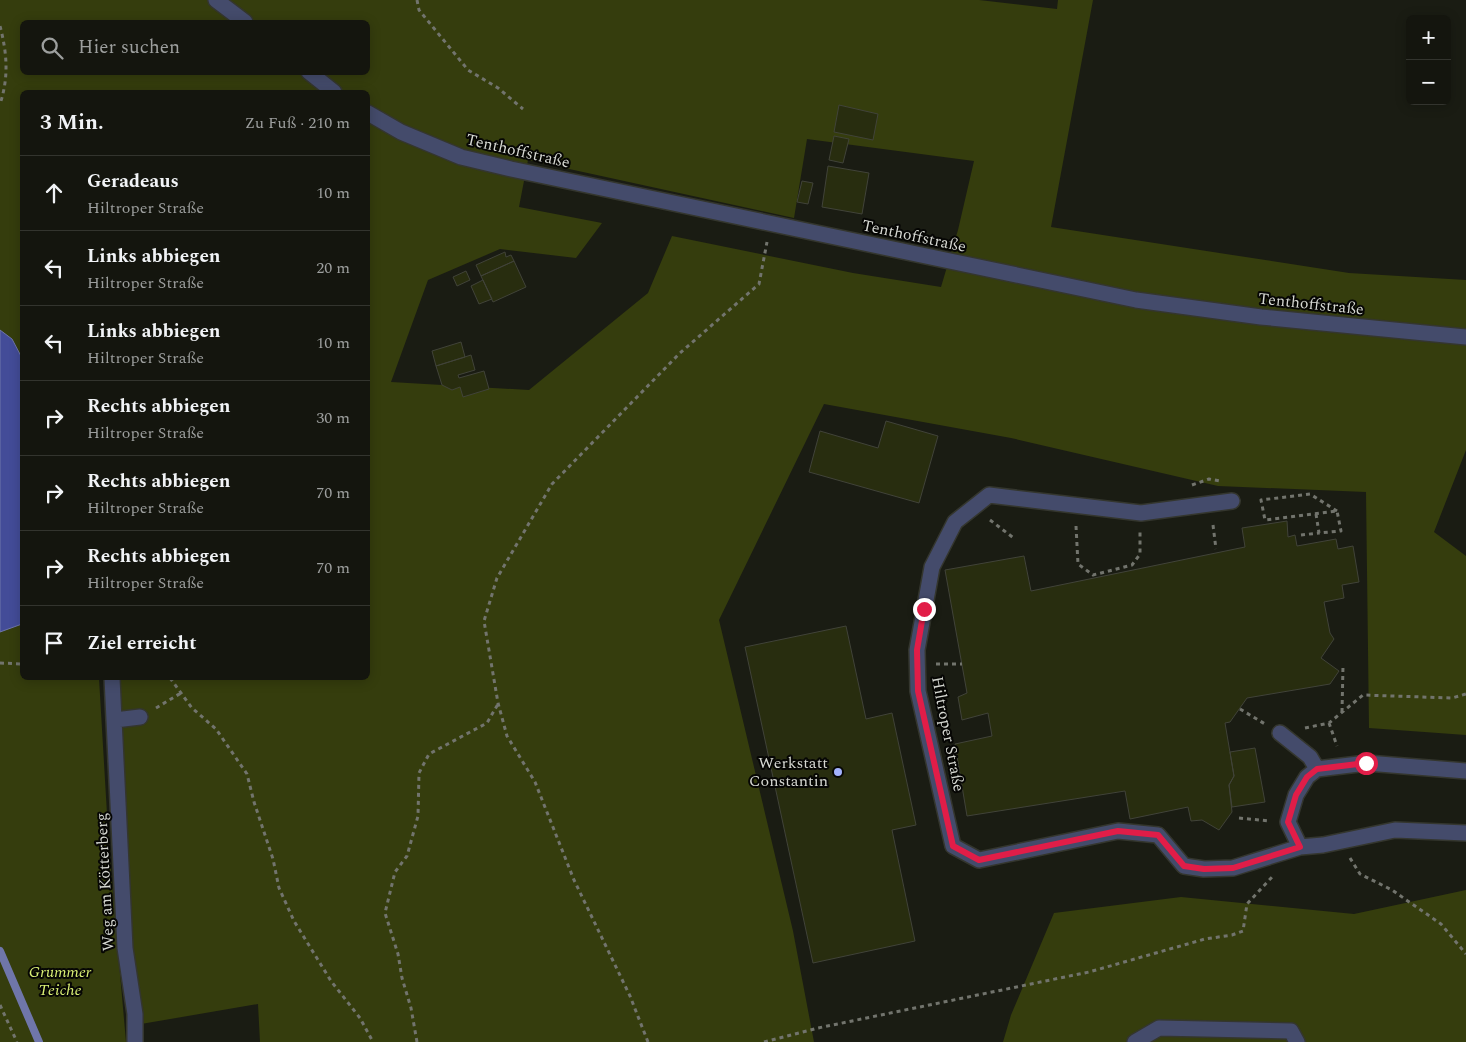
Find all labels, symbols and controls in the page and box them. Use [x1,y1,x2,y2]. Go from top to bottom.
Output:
map controls [1406,15,1451,105]
button: + [1406,15,1451,60]
search box [20,20,370,75]
text: Hier suchen [78,33,180,62]
icon: search [38,34,66,62]
button: − [1406,60,1451,105]
text: 3 Min. [40,107,104,139]
text: Zu Fuß · 210 m [245,111,350,135]
street label: Tenthoffstraße [464,127,572,175]
text: Geradeaus [87,167,179,196]
icon: ahead [40,179,68,207]
text: 10 m [316,181,350,205]
text: Hiltroper Straße [87,196,204,220]
street label: Tenthoffstraße [860,213,968,259]
text: Links abbiegen [87,242,221,271]
icon: left [40,254,68,282]
text: 20 m [316,256,350,280]
text: Hiltroper Straße [87,271,204,295]
street label: Tenthoffstraße [1257,287,1365,321]
text: Links abbiegen [87,317,221,346]
icon: left [40,329,68,357]
text: 10 m [316,331,350,355]
text: Hiltroper Straße [87,346,204,370]
text: Rechts abbiegen [87,392,231,421]
icon: right [40,404,68,432]
text: 30 m [316,406,350,430]
text: Hiltroper Straße [87,421,204,445]
text: Rechts abbiegen [87,467,231,496]
icon: right [40,479,68,507]
text: 70 m [316,481,350,505]
text: Hiltroper Straße [87,496,204,520]
text: Rechts abbiegen [87,542,231,571]
icon: right [40,554,68,582]
text: 70 m [316,556,350,580]
text: Hiltroper Straße [87,571,204,595]
route end [913,598,936,621]
icon: arrive [40,629,68,657]
text: Ziel erreicht [87,629,197,658]
street label: Hiltroper Straße [925,674,971,794]
place label: Werkstatt Constantin [749,751,828,793]
route start [1355,752,1378,775]
marker: Werkstatt Constantin [832,766,844,778]
street label: Weg am Kötterberg [89,812,121,952]
park label: Grummer Teiche [29,960,92,1002]

